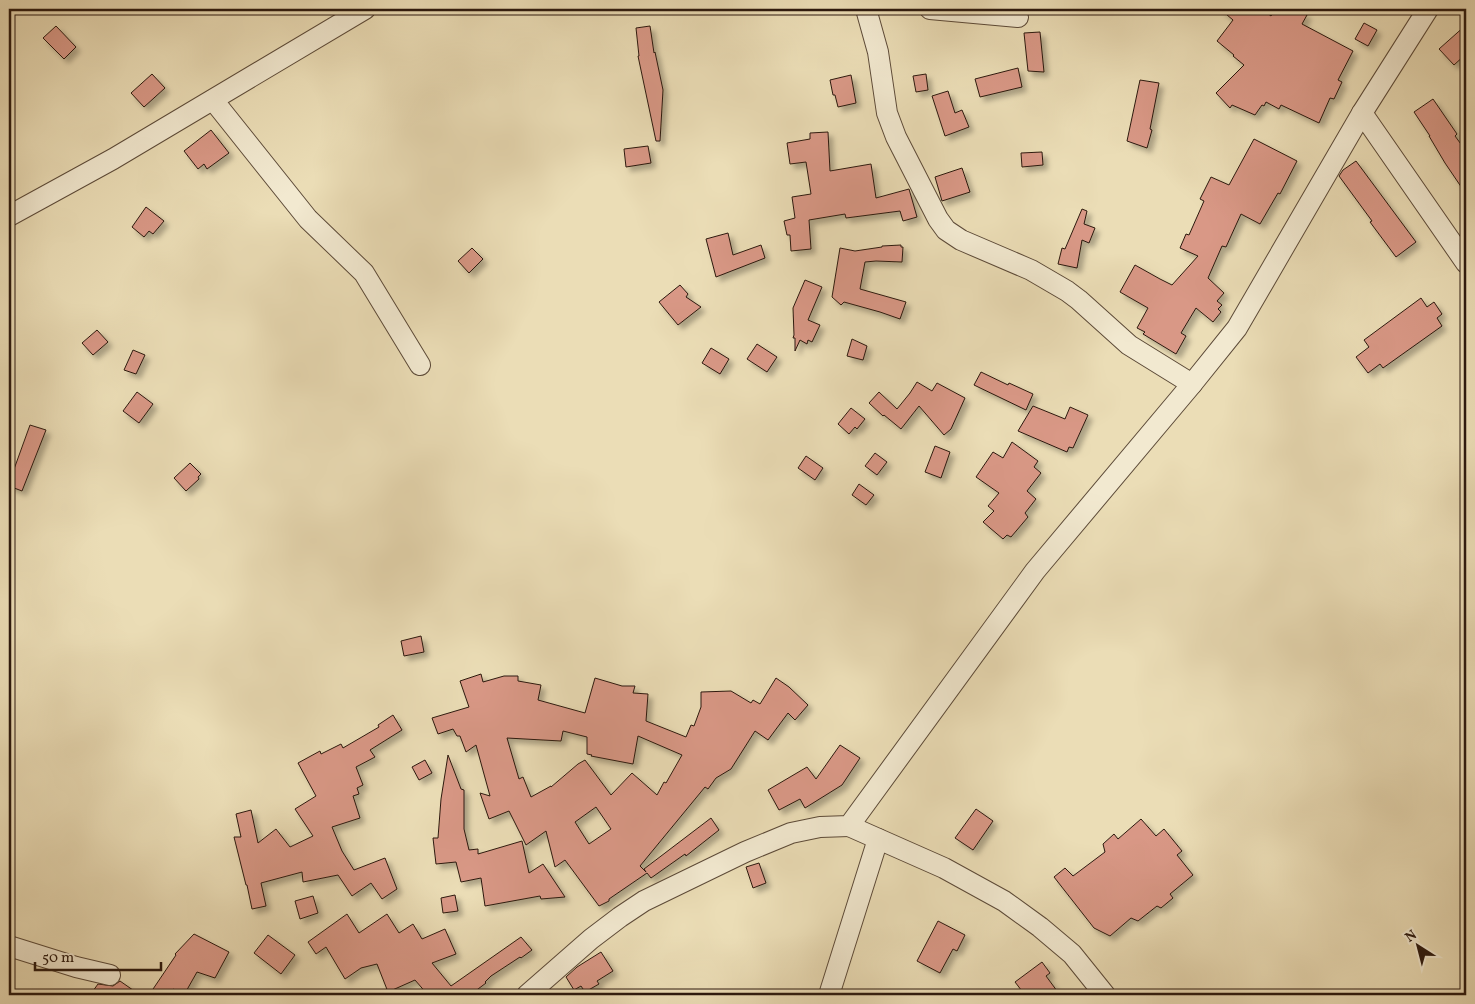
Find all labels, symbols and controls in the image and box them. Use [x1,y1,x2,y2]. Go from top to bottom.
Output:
north arrow [1392,922,1442,972]
text: N [1402,926,1421,947]
scale bar [35,939,161,971]
text: 50 m [42,948,74,969]

